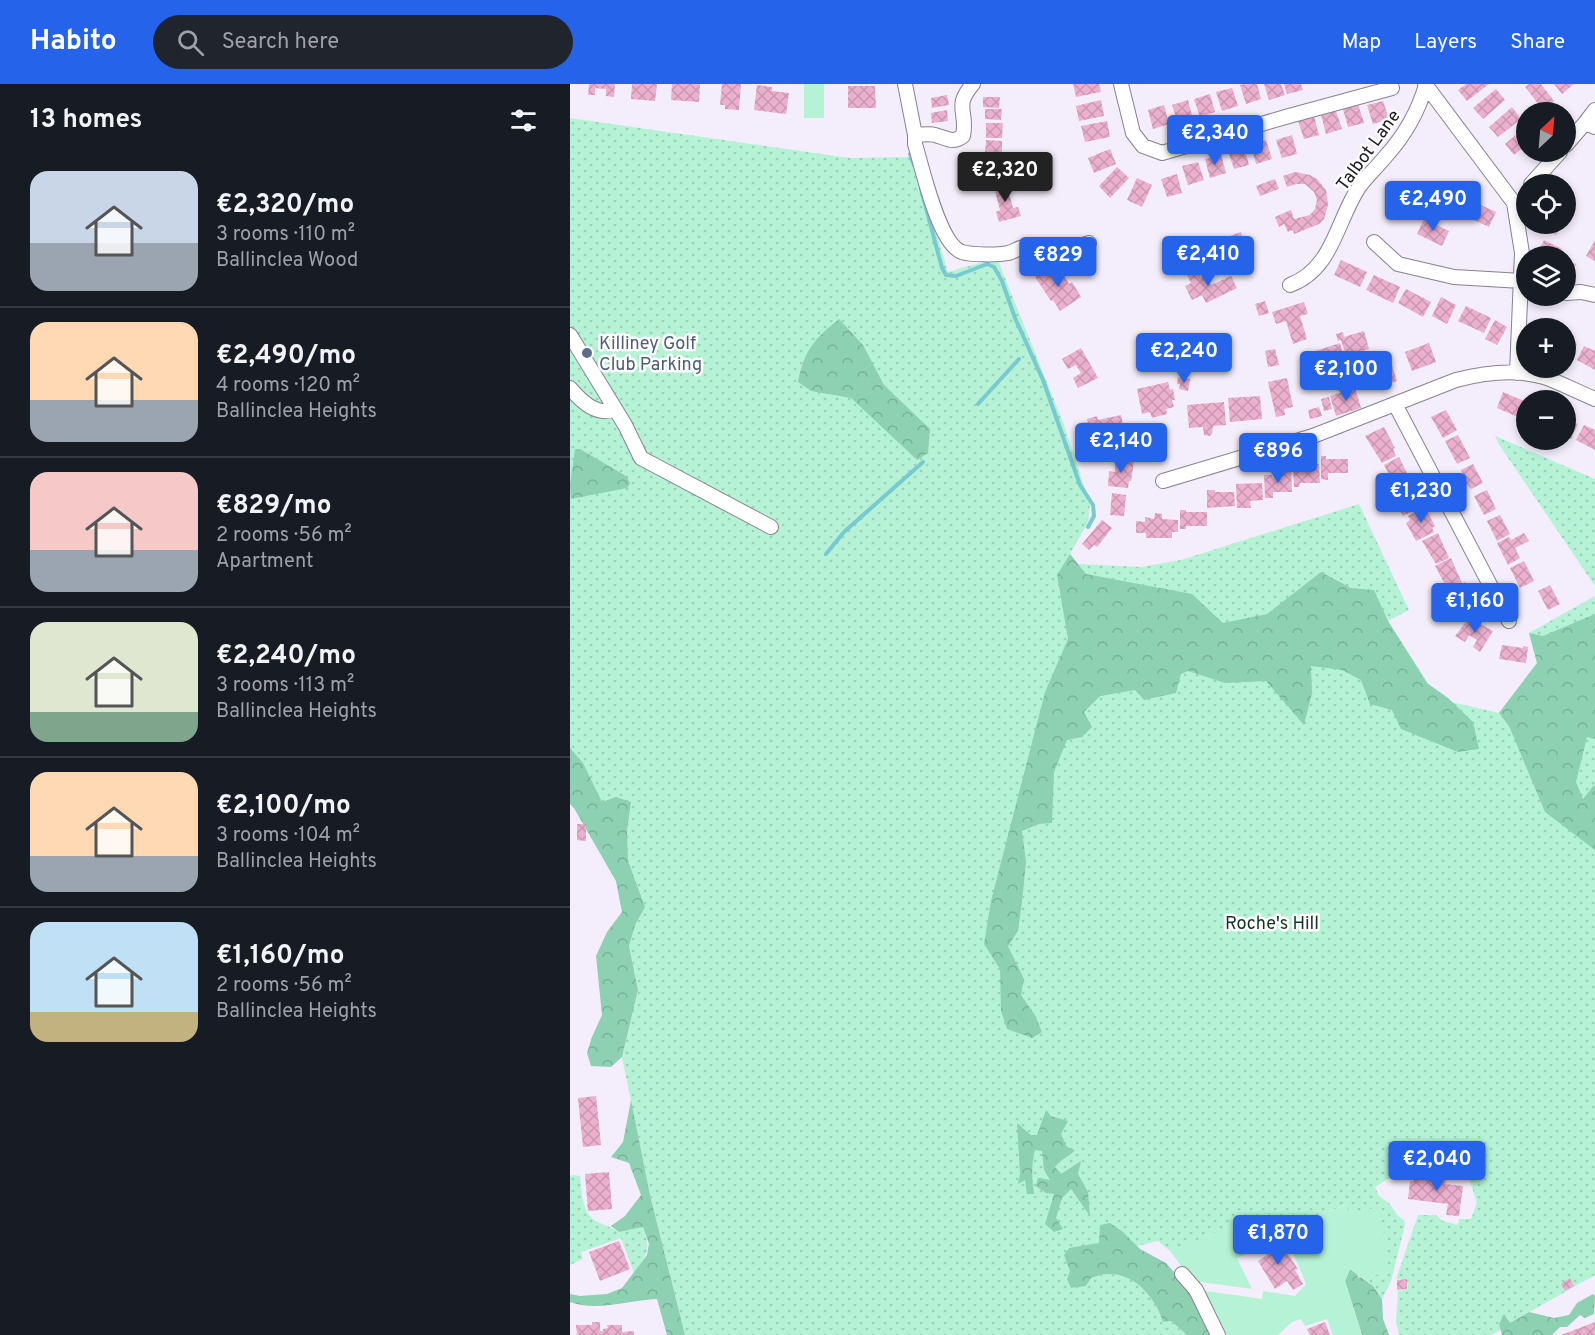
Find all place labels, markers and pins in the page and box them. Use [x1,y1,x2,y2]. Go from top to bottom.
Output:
pin: €2,340 [1166,115,1264,166]
pin: €2,320 [956,152,1054,203]
pin: €2,490 [1384,181,1482,232]
pin: €2,410 [1159,236,1257,287]
pin: €829 [1022,237,1094,288]
place label: Killiney Golf Club Parking [599,333,702,377]
pin: €2,240 [1135,333,1233,384]
marker: Killiney Golf Club Parking [580,346,594,360]
pin: €2,100 [1297,351,1395,402]
pin: €2,140 [1072,423,1170,474]
pin: €896 [1242,433,1314,484]
pin: €1,230 [1372,473,1470,524]
pin: €1,160 [1426,583,1524,634]
pin: €2,040 [1388,1141,1486,1192]
pin: €1,870 [1229,1215,1327,1266]

